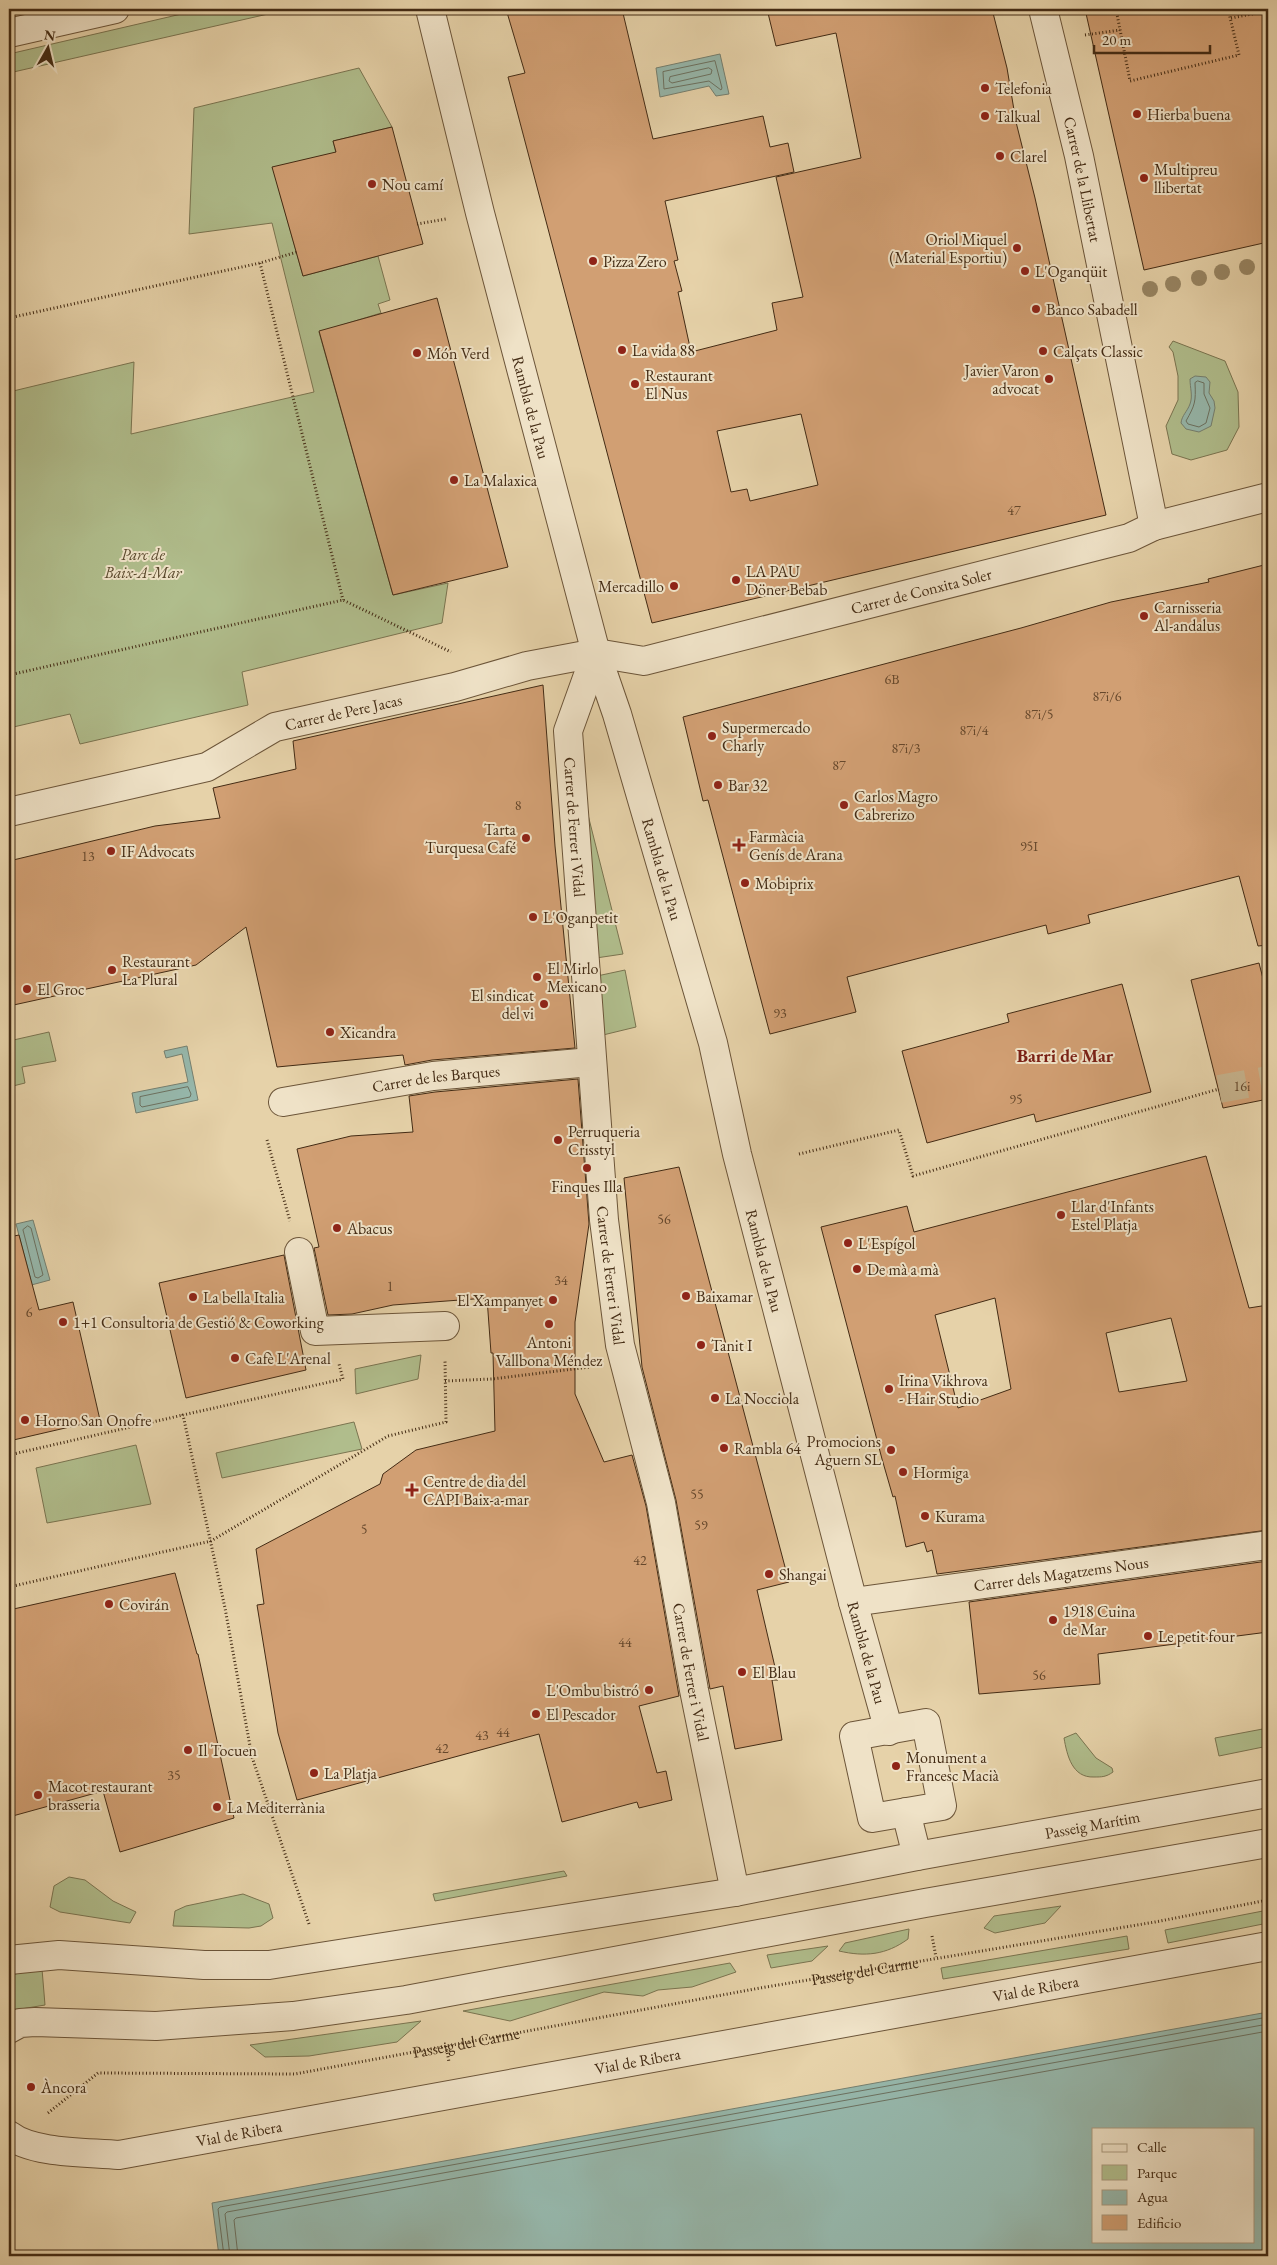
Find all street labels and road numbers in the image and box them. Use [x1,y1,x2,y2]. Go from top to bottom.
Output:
street label: Carrer de la Llibertat [1059,114,1107,244]
street label: Rambla de la Pau [508,354,555,462]
street label: Carrer de Conxita Soler [848,563,994,619]
street label: Carrer de Pere Jacas [283,689,404,735]
street label: Carrer de Ferrer i Vidal [559,756,591,898]
street label: Rambla de la Pau [637,815,687,923]
street label: Carrer de les Barques [371,1060,501,1097]
street label: Carrer de Ferrer i Vidal [592,1205,630,1346]
street label: Rambla de la Pau [741,1207,788,1315]
street label: Carrer dels Magatzems Nous [972,1551,1150,1596]
street label: Rambla de la Pau [843,1599,892,1707]
street label: Carrer de Ferrer i Vidal [668,1601,715,1743]
street label: Passeig Marítim [1043,1806,1142,1843]
street label: Passeig del Carme [809,1951,920,1990]
street label: Vial de Ribera [991,1970,1081,2006]
street label: Passeig del Carme [411,2022,521,2063]
street label: Vial de Ribera [593,2042,683,2079]
street label: Vial de Ribera [194,2115,284,2151]

